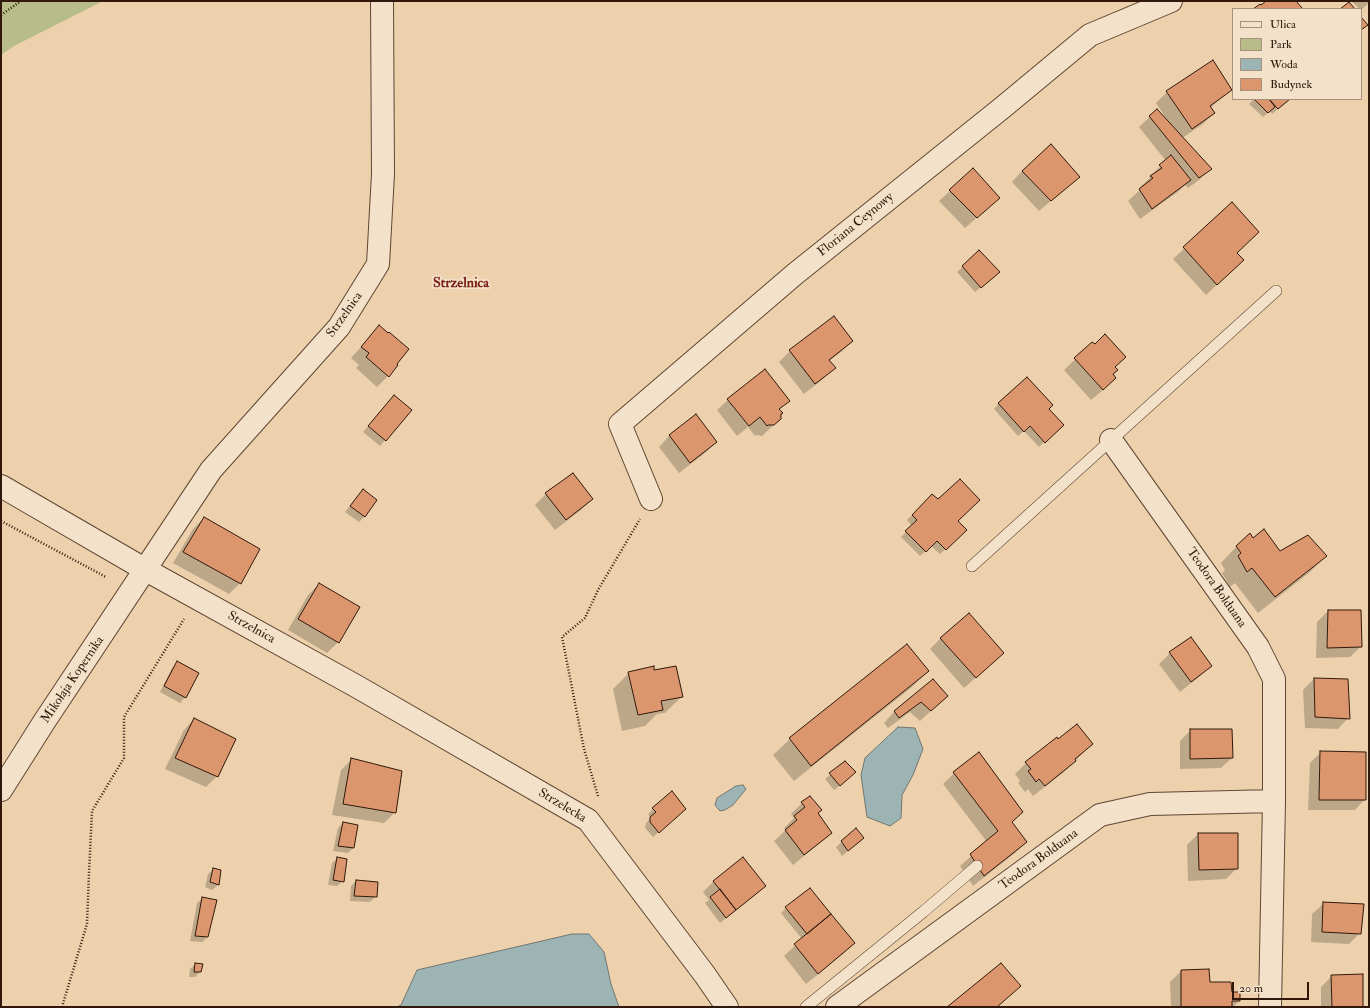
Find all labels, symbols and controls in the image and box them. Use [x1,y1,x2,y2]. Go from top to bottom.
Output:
legend [1232,8,1362,100]
text: Ulica [1270,17,1296,32]
text: Park [1270,37,1292,52]
text: Woda [1270,57,1298,72]
text: Budynek [1270,77,1312,92]
street label: Floriana Ceynowy [815,190,897,260]
district label: Strzelnica [433,276,489,292]
street label: Strzelnica [324,289,366,341]
street label: Teodora Bolduana [1183,545,1249,631]
street label: Strzelnica [224,609,278,647]
street label: Mikołaja Kopernika [38,634,108,726]
street label: Strzelecka [535,786,589,826]
street label: Teodora Bolduana [996,826,1082,894]
scale bar [1234,974,1311,1000]
text: 20 m [1239,981,1263,996]

